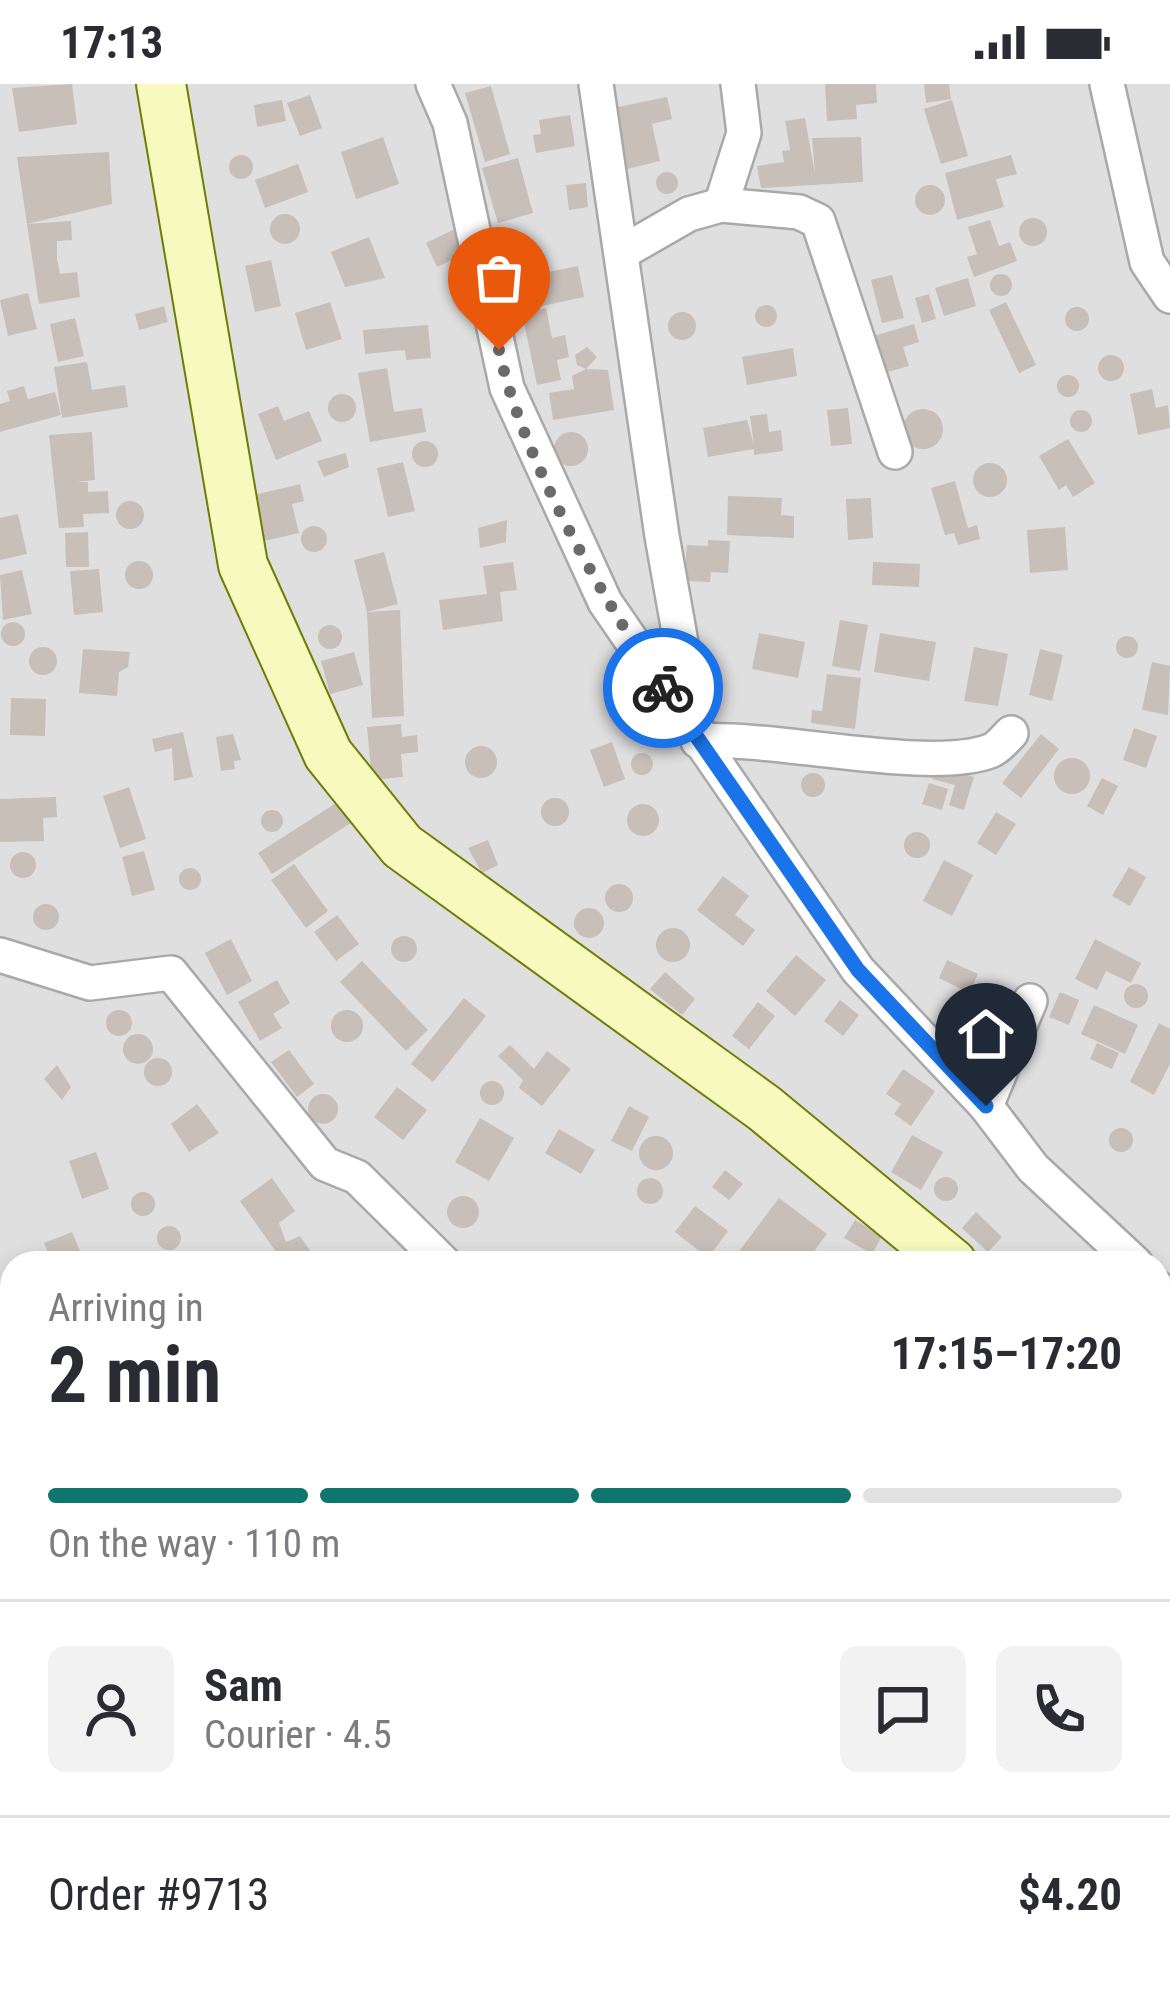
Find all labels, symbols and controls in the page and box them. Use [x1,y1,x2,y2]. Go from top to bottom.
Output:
text: 17:13 [60,16,163,69]
pin [448,227,550,350]
icon: bag [466,245,532,311]
courier [603,628,723,748]
icon: bike [630,655,696,721]
pin [935,983,1037,1106]
icon: home [953,1001,1019,1067]
text: Arriving in [48,1285,204,1331]
text: 17:15–17:20 [891,1327,1122,1380]
text: 2 min [48,1330,221,1421]
text: On the way · 110 m [48,1521,340,1567]
button: person [48,1646,174,1772]
button: chat [840,1646,966,1772]
button: phone [996,1646,1122,1772]
text: Sam [204,1659,283,1712]
text: Courier · 4.5 [204,1712,392,1758]
text: Order #9713 [48,1868,269,1921]
text: $4.20 [1018,1868,1122,1921]

